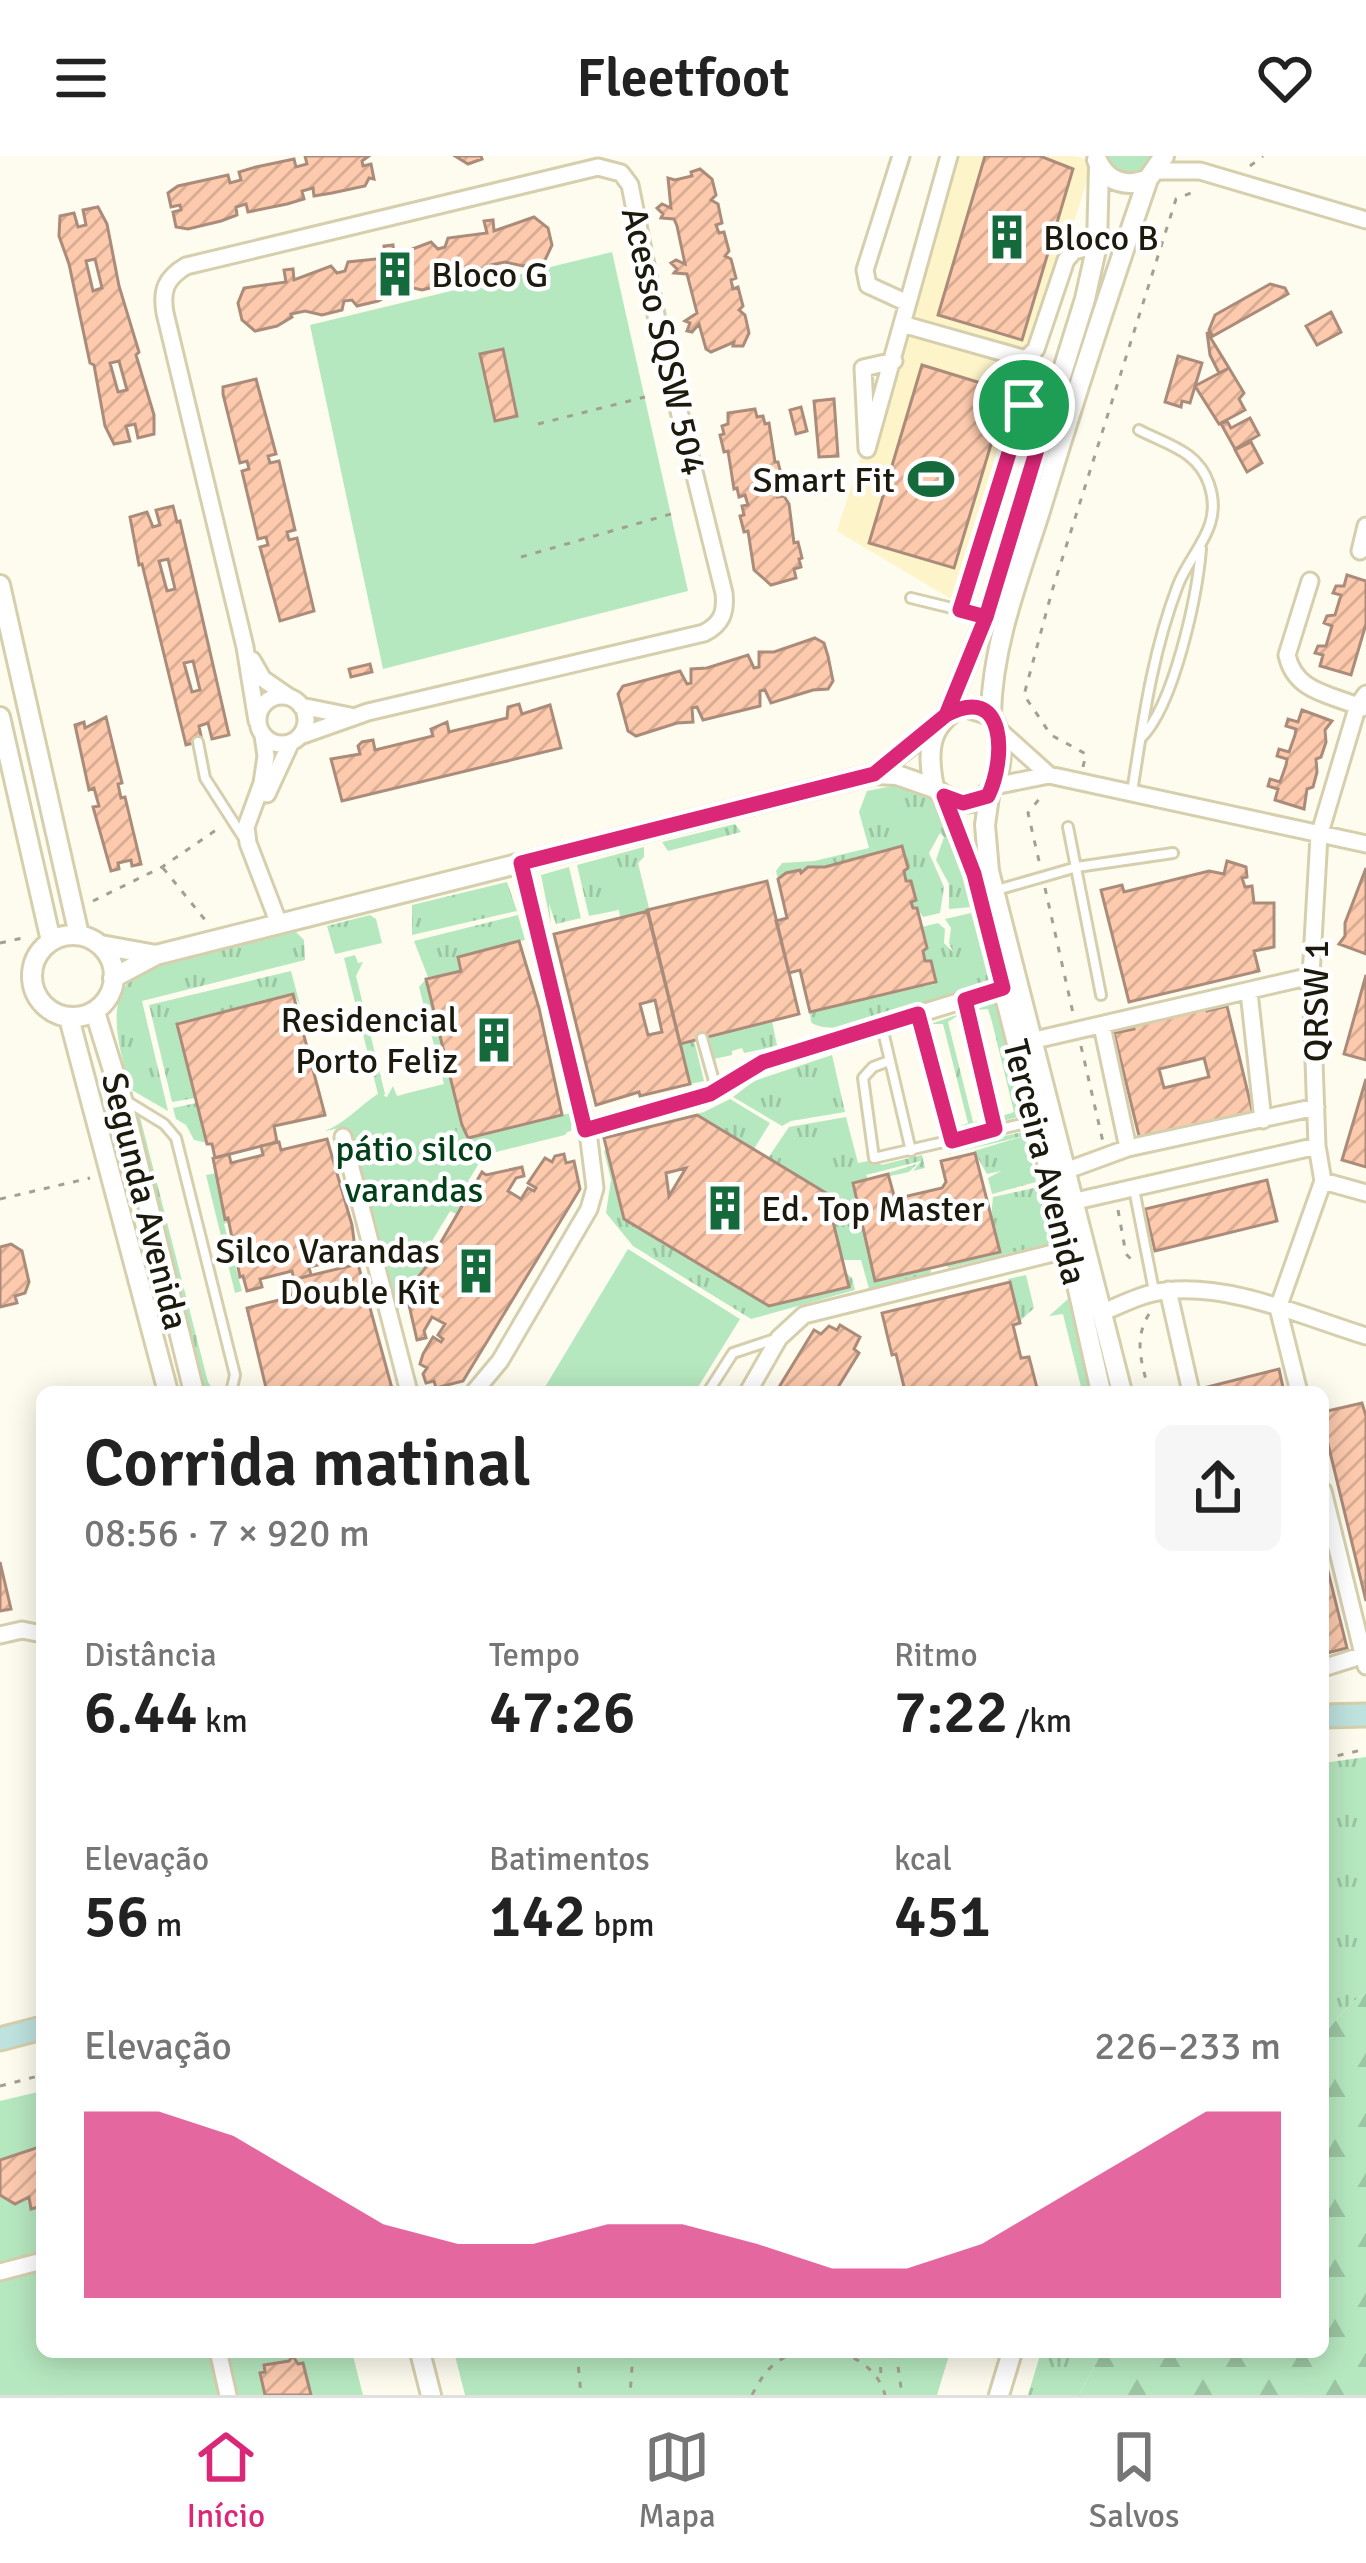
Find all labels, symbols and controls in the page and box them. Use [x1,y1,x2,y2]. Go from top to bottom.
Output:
icon: menu [48,45,114,111]
text: Fleetfoot [576,45,790,112]
icon: heart [1252,45,1318,111]
street label: Acesso SQSW 504 [611,203,716,480]
building icon: Bloco B [982,212,1032,262]
place label: Bloco B [1043,216,1159,261]
building icon: Bloco G [370,249,420,299]
place label: Bloco G [431,253,548,298]
pin [973,354,1075,456]
icon: arrive [991,372,1057,438]
sports icon: Smart Fit [906,454,956,504]
place label: Smart Fit [753,458,895,503]
street label: QRSW 1 [1294,940,1339,1062]
place label: Residencial Porto Feliz [281,998,458,1084]
building icon: Residencial Porto Feliz [469,1015,519,1065]
street label: Terceira Avenida [992,1035,1097,1290]
street label: Segunda Avenida [91,1068,198,1335]
park label: pátio silco varandas [335,1127,493,1213]
building icon: Ed. Top Master [700,1183,750,1233]
place label: Ed. Top Master [761,1187,985,1232]
place label: Silco Varandas Double Kit [215,1229,440,1315]
building icon: Silco Varandas Double Kit [451,1246,501,1296]
text: Corrida matinal [84,1423,531,1504]
button: share [1155,1425,1281,1551]
text: 08:56 · 7 × 920 m [84,1509,370,1557]
text: Distância [84,1635,217,1676]
text: Tempo [489,1635,580,1676]
text: Ritmo [894,1635,978,1676]
text: 6.44 [84,1676,198,1750]
text: 47:26 [489,1676,636,1750]
text: 7:22 [894,1676,1008,1750]
text: km [198,1701,248,1742]
text: /km [1008,1701,1072,1742]
text: Elevação [84,1839,209,1880]
text: Batimentos [489,1839,650,1880]
text: kcal [894,1839,952,1880]
text: 56 [84,1880,149,1954]
text: 142 [489,1880,586,1954]
text: 451 [894,1880,991,1954]
text: m [149,1905,182,1946]
text: bpm [586,1905,655,1946]
text: Elevação [84,2022,232,2070]
text: 226–233 m [1094,2022,1281,2070]
tab: Início [187,2424,265,2537]
tab: Mapa [638,2424,716,2537]
tab: Salvos [1089,2424,1179,2537]

